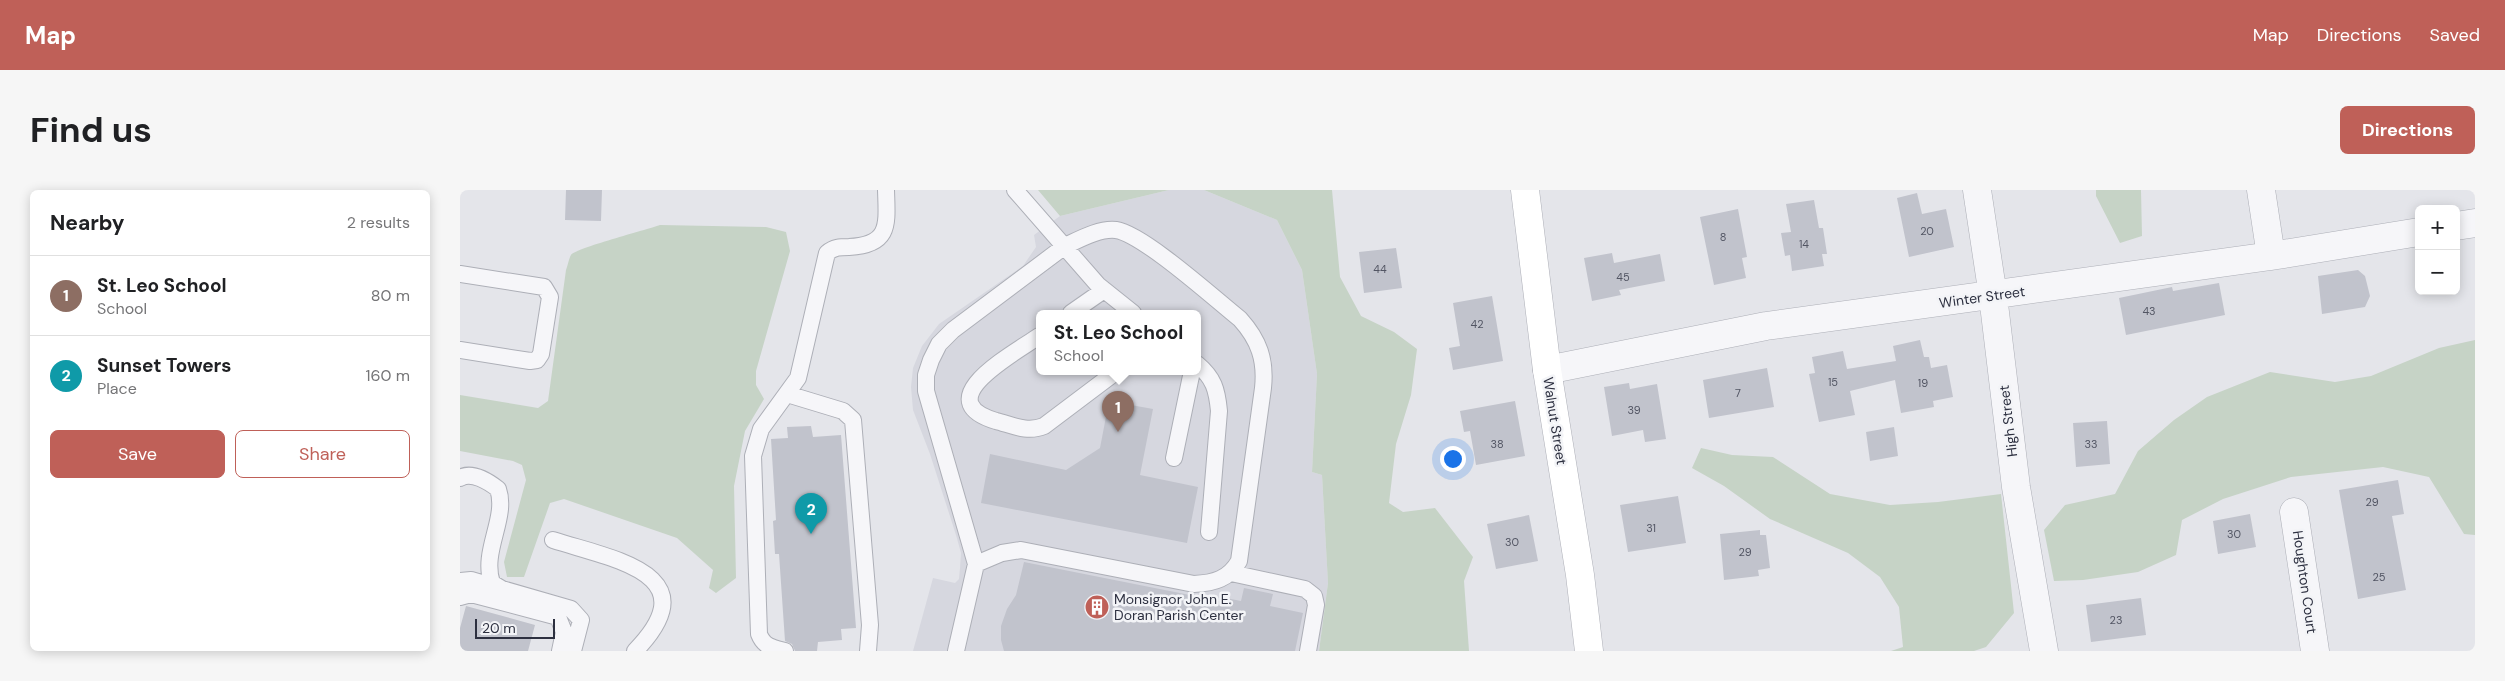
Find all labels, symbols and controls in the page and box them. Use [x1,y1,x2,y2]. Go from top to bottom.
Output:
text: Map [25,20,76,51]
text: Map [2253,23,2289,47]
text: Directions [2317,23,2402,47]
text: Saved [2430,23,2480,47]
button: Directions [2340,106,2475,154]
text: Find us [30,107,152,153]
map controls [2415,205,2460,295]
button: + [2415,205,2460,250]
text: Nearby [50,209,124,237]
text: 2 results [347,212,410,233]
house number: 20 [1920,224,1934,238]
house number: 8 [1720,230,1726,244]
house number: 14 [1799,237,1809,251]
button: − [2415,250,2460,295]
house number: 44 [1373,262,1387,276]
house number: 45 [1616,270,1630,284]
text: St. Leo School [97,273,227,298]
street label: Winter Street [1938,282,2026,312]
text: 1 [63,285,69,306]
text: 80 m [371,285,410,306]
text: School [97,298,147,319]
house number: 43 [2142,304,2156,318]
popup [1036,310,1201,375]
house number: 42 [1470,317,1484,331]
text: St. Leo School [1054,320,1183,345]
text: School [1054,345,1104,366]
text: Sunset Towers [97,353,231,378]
text: 2 [61,365,71,386]
text: 160 m [366,365,410,386]
house number: 15 [1828,375,1838,389]
street label: Walnut Street [1539,376,1571,466]
house number: 19 [1918,376,1928,390]
text: Place [97,378,137,399]
street label: High Street [1995,384,2021,458]
house number: 7 [1735,386,1741,400]
pin: 1 [1102,391,1134,432]
house number: 39 [1627,403,1641,417]
button: Save [50,430,225,478]
button: Share [235,430,410,478]
house number: 38 [1490,437,1504,451]
house number: 33 [2084,437,2098,451]
your location [1440,446,1466,472]
pin: 2 [795,493,827,534]
house number: 29 [2365,495,2379,509]
house number: 31 [1646,521,1656,535]
house number: 30 [2227,527,2241,541]
street label: Houghton Court [2289,529,2321,635]
house number: 30 [1505,535,1519,549]
house number: 29 [1738,545,1752,559]
house number: 25 [2372,570,2386,584]
place label: Monsignor John E. Doran Parish Center [1114,590,1244,624]
building icon: Monsignor John E. Doran Parish Center [1084,594,1110,620]
house number: 23 [2110,613,2122,627]
scale bar [475,616,555,639]
text: 20 m [482,619,516,637]

